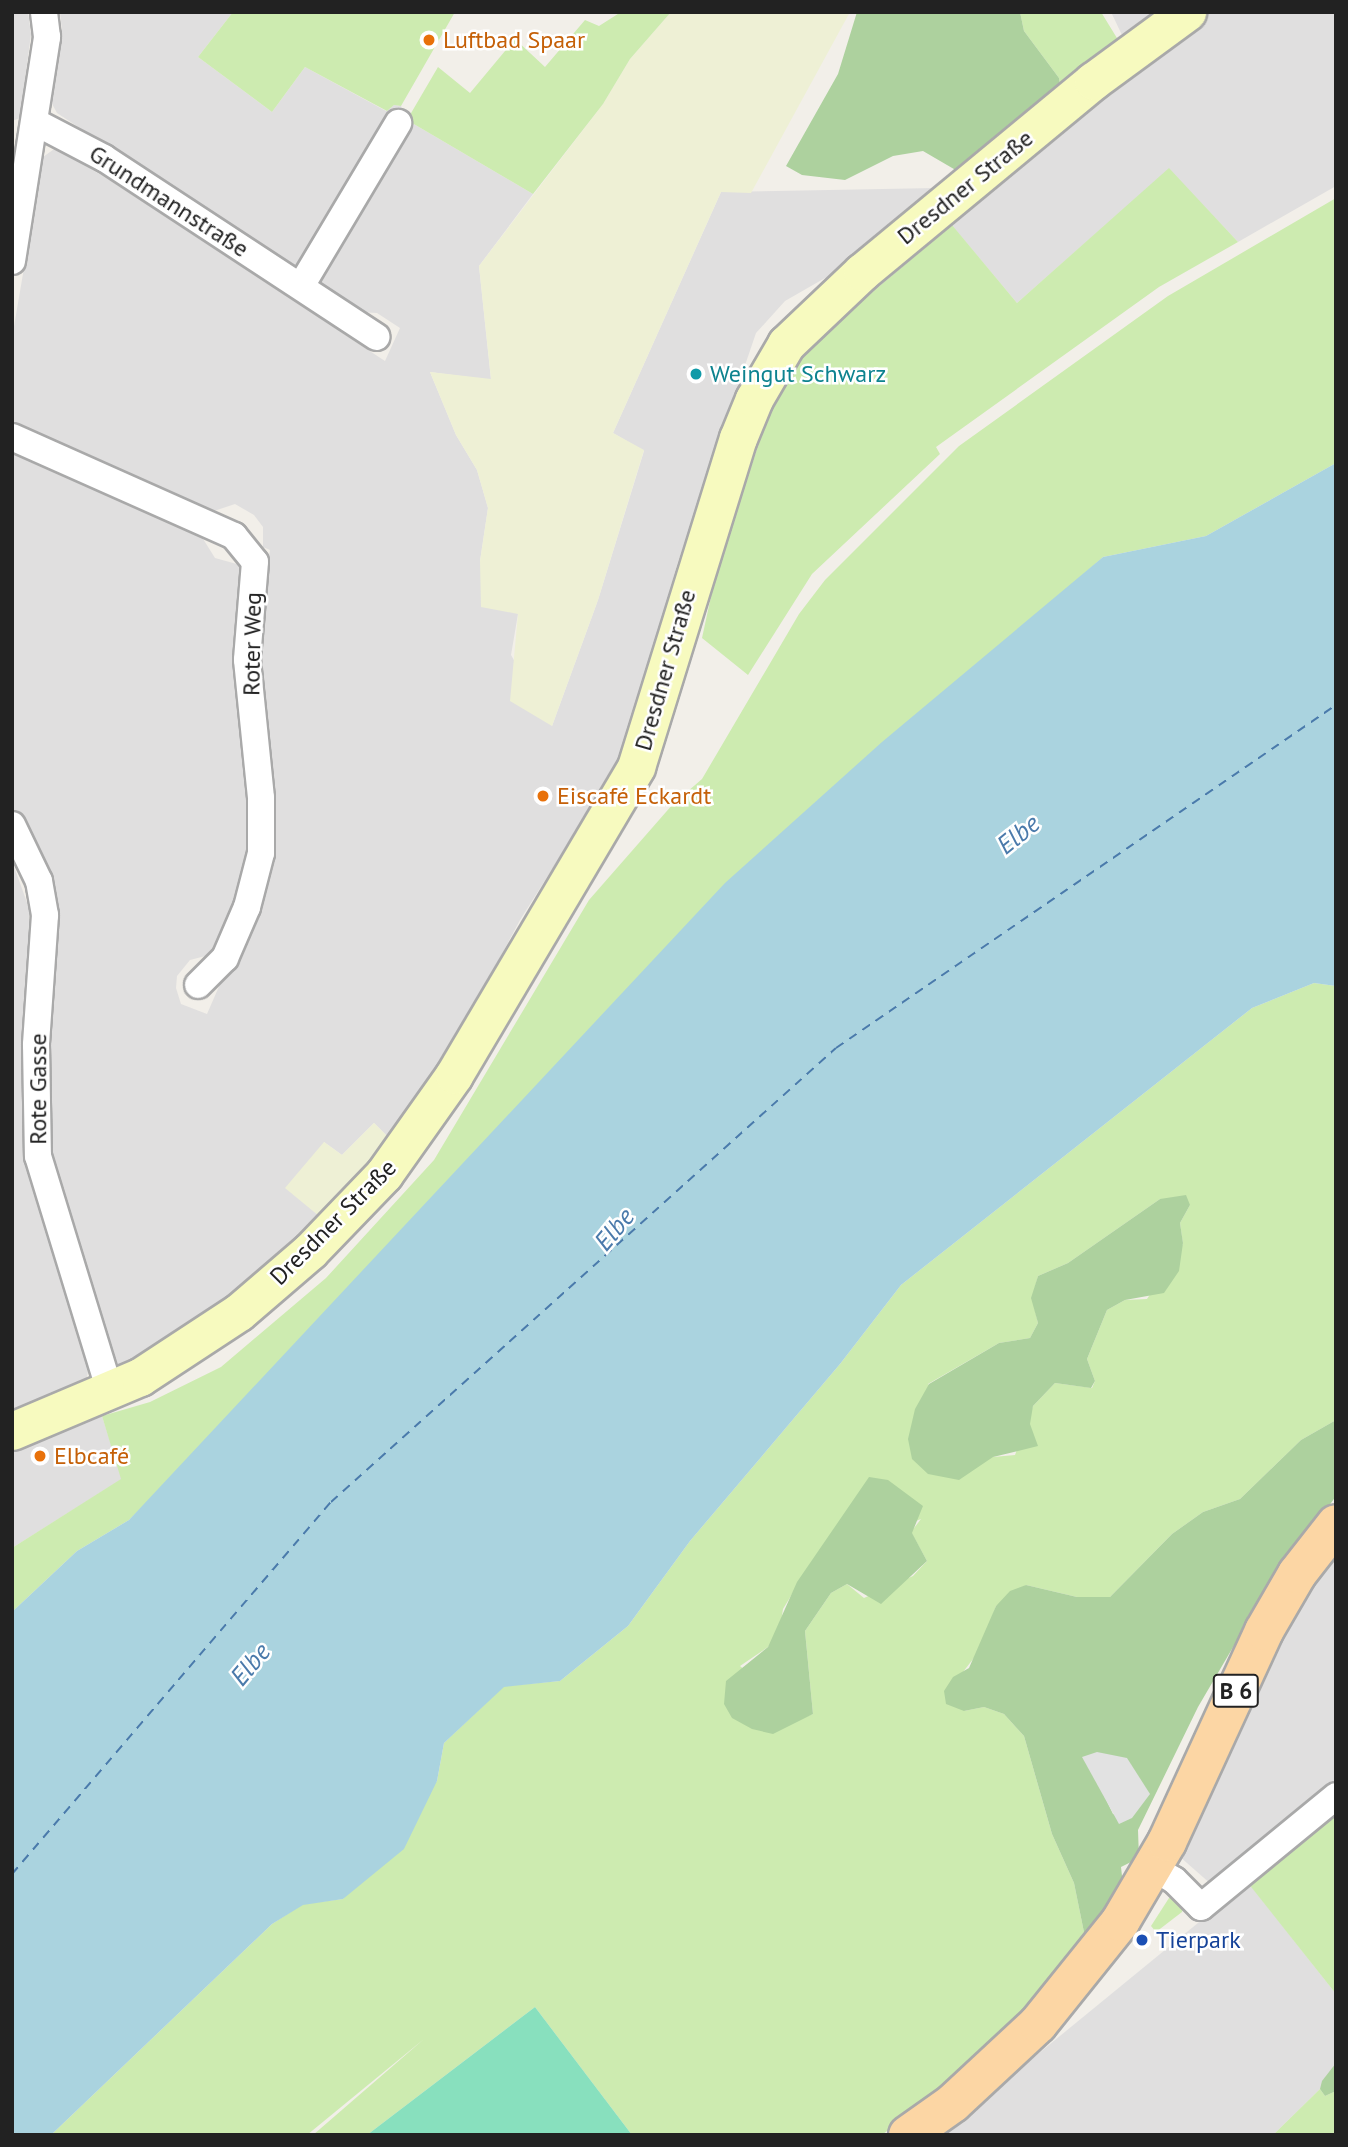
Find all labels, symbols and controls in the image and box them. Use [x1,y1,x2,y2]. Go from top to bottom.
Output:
place label: Luftbad Spaar [443,26,585,54]
marker: Luftbad Spaar [421,32,437,48]
street label: Dresdner Straße [891,123,1039,251]
street label: Grundmannstraße [84,139,254,263]
place label: Weingut Schwarz [710,360,886,388]
marker: Weingut Schwarz [688,366,704,382]
street label: Dresdner Straße [628,586,702,754]
street label: Roter Weg [237,592,267,696]
place label: Eiscafé Eckardt [557,782,711,810]
marker: Eiscafé Eckardt [535,788,551,804]
water label: Elbe [990,807,1046,861]
street label: Rote Gasse [24,1033,52,1145]
street label: Dresdner Straße [264,1153,402,1291]
water label: Elbe [587,1201,641,1257]
place label: Elbcafé [54,1442,129,1470]
marker: Elbcafé [32,1448,48,1464]
water label: Elbe [223,1636,277,1692]
road number: B 6 [1212,1672,1260,1710]
place label: Tierpark [1156,1926,1241,1954]
marker: Tierpark [1134,1932,1150,1948]

